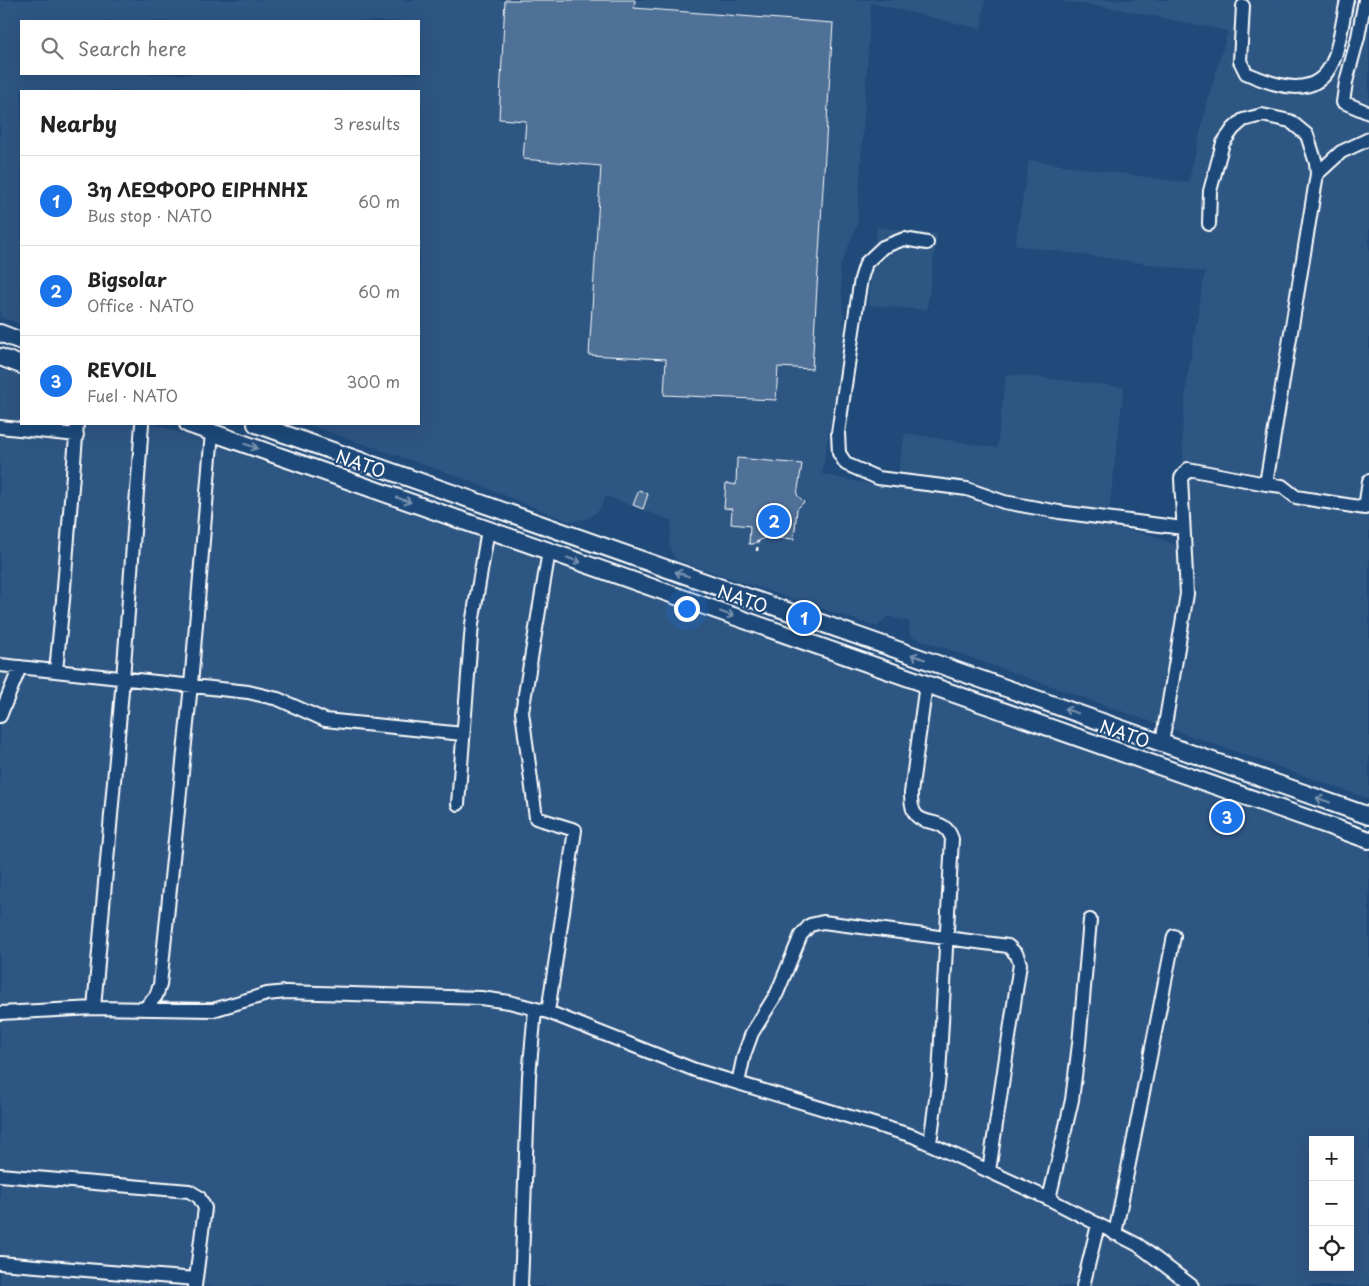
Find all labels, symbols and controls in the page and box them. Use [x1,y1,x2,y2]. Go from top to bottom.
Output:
search box [20,20,420,75]
icon: search [38,34,66,62]
text: Search here [78,34,187,62]
text: Nearby [40,107,117,139]
text: 3 results [333,111,400,135]
text: 3η ΛΕΩΦΟΡΟ ΕΙΡΗΝΗΣ [87,175,308,203]
text: 1 [52,189,60,213]
text: 60 m [358,189,400,213]
text: Bus stop · ΝΑΤΟ [87,203,212,227]
text: Bigsolar [87,265,167,293]
text: 2 [50,279,62,303]
text: 60 m [358,279,400,303]
text: Office · ΝΑΤΟ [87,293,194,317]
text: REVOIL [87,355,157,383]
text: 3 [51,369,61,393]
text: 300 m [346,369,400,393]
text: Fuel · ΝΑΤΟ [87,383,178,407]
one-way arrow [243,442,258,451]
street label: ΝΑΤΟ [332,442,390,484]
one-way arrow [396,496,411,505]
pin: 2 [758,502,790,540]
one-way arrow [565,556,581,565]
one-way arrow [674,569,690,578]
street label: ΝΑΤΟ [714,577,772,619]
your location [674,596,700,622]
pin: 1 [788,599,820,637]
one-way arrow [719,610,734,619]
one-way arrow [910,652,926,661]
one-way arrow [1064,706,1079,715]
street label: ΝΑΤΟ [1096,712,1154,754]
one-way arrow [1316,795,1331,804]
pin: 3 [1211,798,1243,836]
map controls [1309,1136,1354,1271]
button: + [1309,1136,1354,1181]
button: − [1309,1181,1354,1226]
button: locate [1309,1226,1354,1271]

